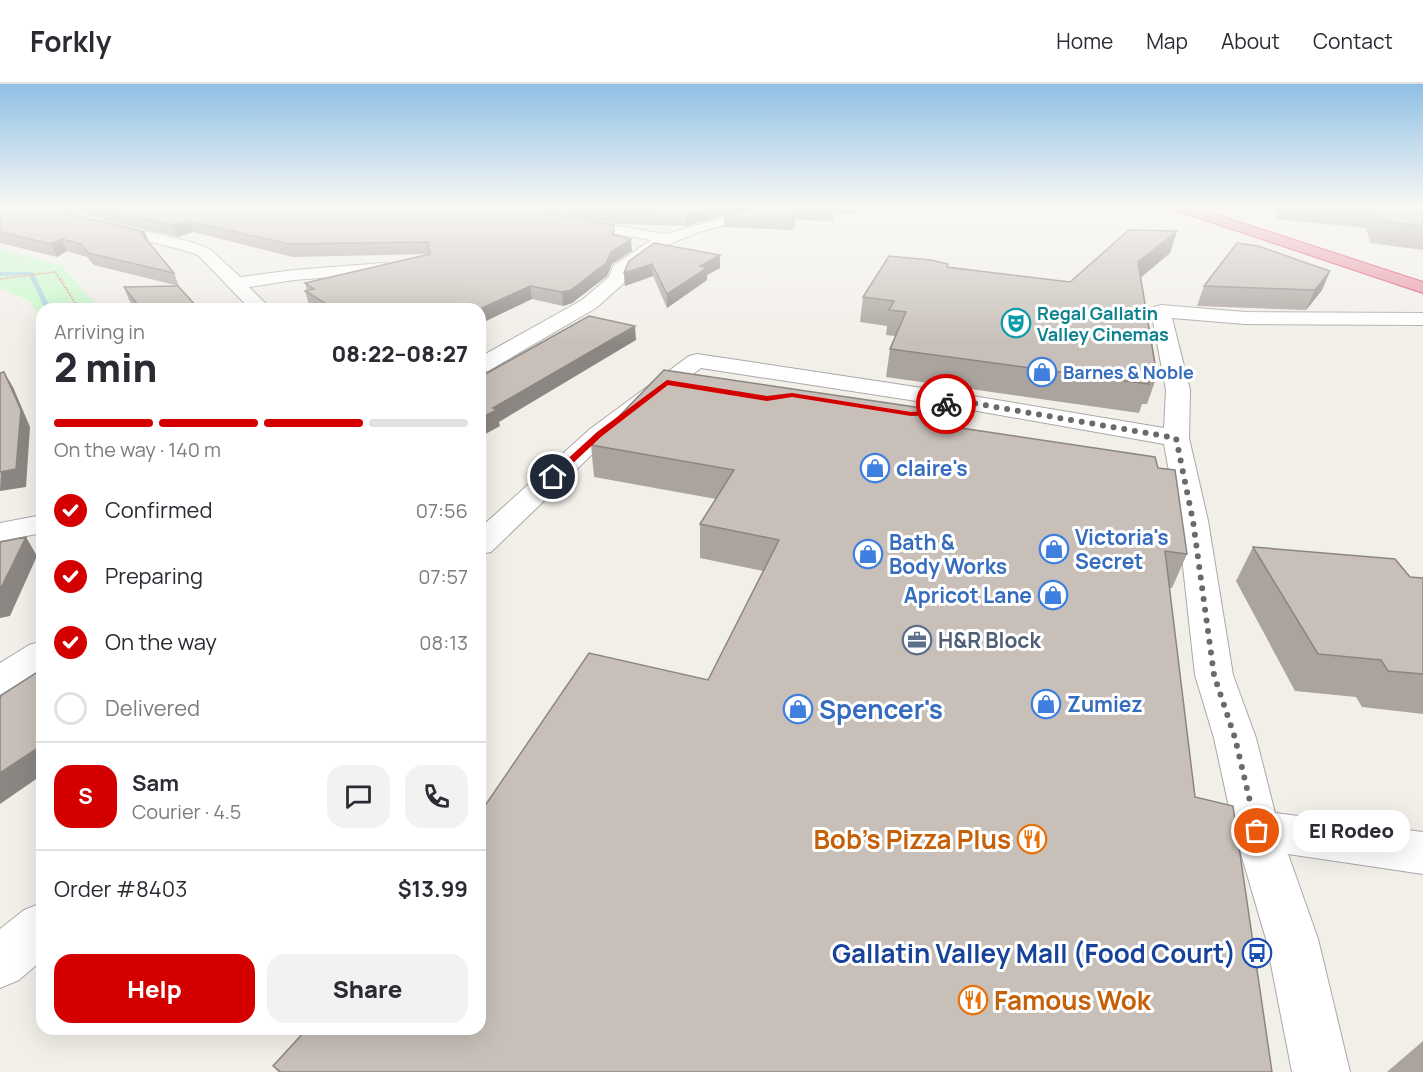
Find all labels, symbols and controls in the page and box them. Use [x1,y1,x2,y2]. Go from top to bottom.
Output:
text: Forkly [30,22,111,60]
text: Home [1056,27,1113,55]
text: Map [1146,27,1188,55]
text: About [1221,27,1280,55]
text: Contact [1313,27,1393,55]
place label: Regal Gallatin Valley Cinemas [1037,301,1169,346]
theatre icon: Regal Gallatin Valley Cinemas [1000,307,1032,339]
text: Arriving in [54,318,145,345]
text: 08:22–08:27 [332,339,468,369]
text: 2 min [54,340,157,394]
shop icon: Barnes & Noble [1026,356,1058,388]
place label: Barnes & Noble [1063,360,1194,384]
courier [916,374,976,434]
icon: bike [930,388,963,421]
text: On the way · 140 m [54,436,221,463]
pin [527,451,578,502]
shop icon: claire's [859,452,891,484]
place label: claire's [896,454,968,482]
icon: home [536,460,569,493]
icon: check [54,494,87,527]
text: Confirmed [105,495,213,525]
text: 07:56 [416,497,468,524]
place label: Victoria's Secret [1075,523,1169,575]
place label: Bath & Body Works [889,528,1007,580]
shop icon: Victoria's Secret [1038,533,1070,565]
shop icon: Bath & Body Works [852,538,884,570]
icon: check [54,560,87,593]
text: Preparing [105,561,203,591]
text: 07:57 [418,563,468,590]
shop icon: Apricot Lane [1037,579,1069,611]
place label: Apricot Lane [904,581,1032,609]
office icon: H&R Block [901,624,933,656]
icon: check [54,626,87,659]
place label: H&R Block [938,626,1041,654]
text: On the way [105,627,217,657]
text: 08:13 [419,629,468,656]
shop icon: Zumiez [1030,688,1062,720]
place label: Zumiez [1067,690,1143,718]
place label: Spencer's [819,691,943,727]
text: Delivered [105,693,200,723]
shop icon: Spencer's [782,693,814,725]
button: chat [327,765,390,828]
button: phone [405,765,468,828]
text: Sam [132,768,179,798]
text: S [78,781,93,811]
text: Courier · 4.5 [132,798,241,825]
pin [1231,805,1282,856]
callout: El Rodeo [1293,810,1410,852]
icon: bag [1240,814,1273,847]
text: El Rodeo [1309,817,1394,844]
place label: Bob's Pizza Plus [813,821,1011,857]
restaurant icon: Bob's Pizza Plus [1016,823,1048,855]
text: Order #8403 [54,874,187,904]
text: $13.99 [398,874,468,904]
place label: Gallatin Valley Mall (Food Court) [832,935,1236,971]
bus stop icon: Gallatin Valley Mall (Food Court) [1241,937,1273,969]
button: Help [54,954,255,1023]
button: Share [267,954,468,1023]
place label: Famous Wok [994,982,1152,1018]
restaurant icon: Famous Wok [957,984,989,1016]

